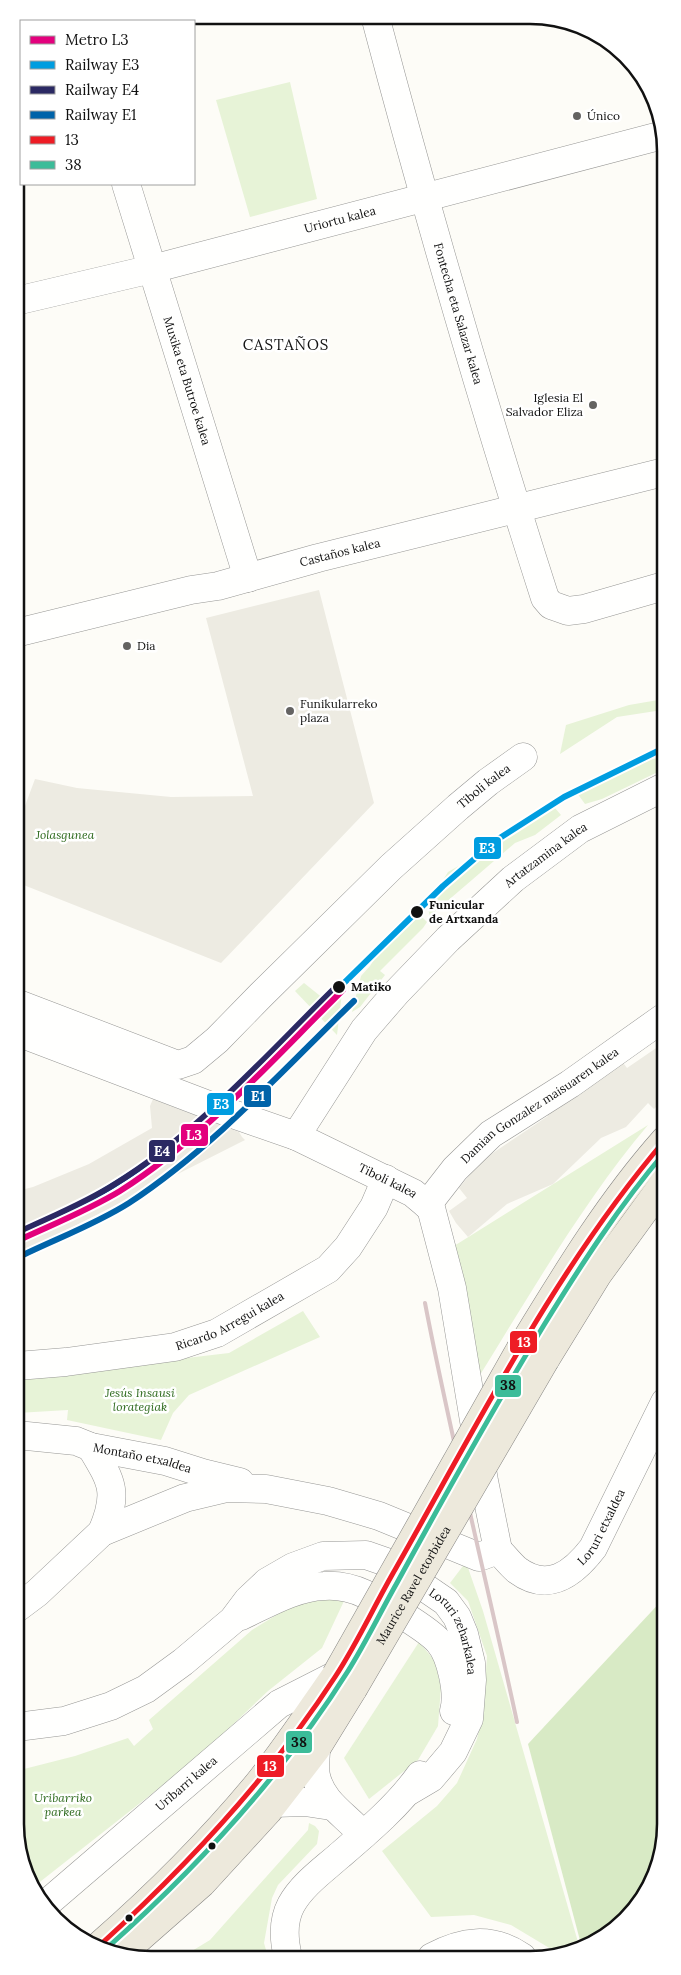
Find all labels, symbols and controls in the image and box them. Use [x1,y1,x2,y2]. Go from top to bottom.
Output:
legend [20,20,195,185]
text: Metro L3 [65,30,129,49]
text: Railway E3 [65,55,139,74]
text: Railway E4 [65,80,139,99]
text: Railway E1 [65,105,137,124]
place label: Único [587,108,620,123]
marker: Único [571,110,583,122]
text: 13 [65,130,79,149]
text: 38 [65,155,82,174]
street label: Uriortu kalea [302,203,377,236]
street label: Fontecha eta Salazar kalea [431,241,486,386]
street label: Muxika eta Butroe kalea [160,314,214,447]
district label: CASTAÑOS [243,335,329,354]
place label: Iglesia El Salvador Eliza [506,390,583,419]
marker: Iglesia El Salvador Eliza [587,399,599,411]
street label: Castaños kalea [298,535,382,570]
place label: Dia [137,638,156,653]
marker: Dia [121,640,133,652]
place label: Funikularreko plaza [300,696,378,725]
marker: Funikularreko plaza [284,705,296,717]
street label: Tiboli kalea [454,760,513,811]
street label: Artatzamina kalea [500,819,589,891]
park label: Jolasgunea [35,827,95,842]
line badge: E3 [473,836,502,860]
text: E3 [479,839,495,857]
place label: Funicular de Artxanda [429,897,499,926]
marker: Funicular de Artxanda [409,904,425,920]
marker: Matiko [331,979,347,995]
place label: Matiko [351,979,392,994]
street label: Damian Gonzalez maisuaren kalea [457,1044,621,1166]
line badge: E1 [243,1084,272,1108]
text: E1 [251,1087,266,1105]
line badge: E3 [206,1092,235,1116]
text: E3 [213,1095,229,1113]
line badge: L3 [180,1123,209,1147]
text: L3 [186,1126,202,1144]
line badge: E4 [148,1139,176,1163]
text: E4 [154,1142,171,1160]
street label: Tiboli kalea [356,1160,421,1201]
street label: Ricardo Arregui kalea [174,1288,287,1353]
line badge: 13 [509,1330,538,1354]
text: 13 [517,1333,531,1351]
line badge: 38 [494,1374,522,1398]
text: 38 [500,1376,516,1394]
park label: Jesús Insausi lorategiak [104,1385,175,1414]
street label: Montaño etxaldea [92,1440,194,1476]
street label: Loruri etxaldea [574,1486,628,1568]
street label: Maurice Ravel etorbidea [373,1523,454,1647]
street label: Loruri zeharkalea [426,1585,480,1675]
line badge: 38 [285,1730,313,1754]
text: 38 [291,1733,307,1751]
street label: Uribarri kalea [152,1753,220,1814]
line badge: 13 [256,1754,285,1778]
text: 13 [263,1757,277,1775]
park label: Uribarriko parkea [34,1790,92,1819]
unlabelled marker [207,1841,217,1851]
unlabelled marker [124,1913,134,1923]

